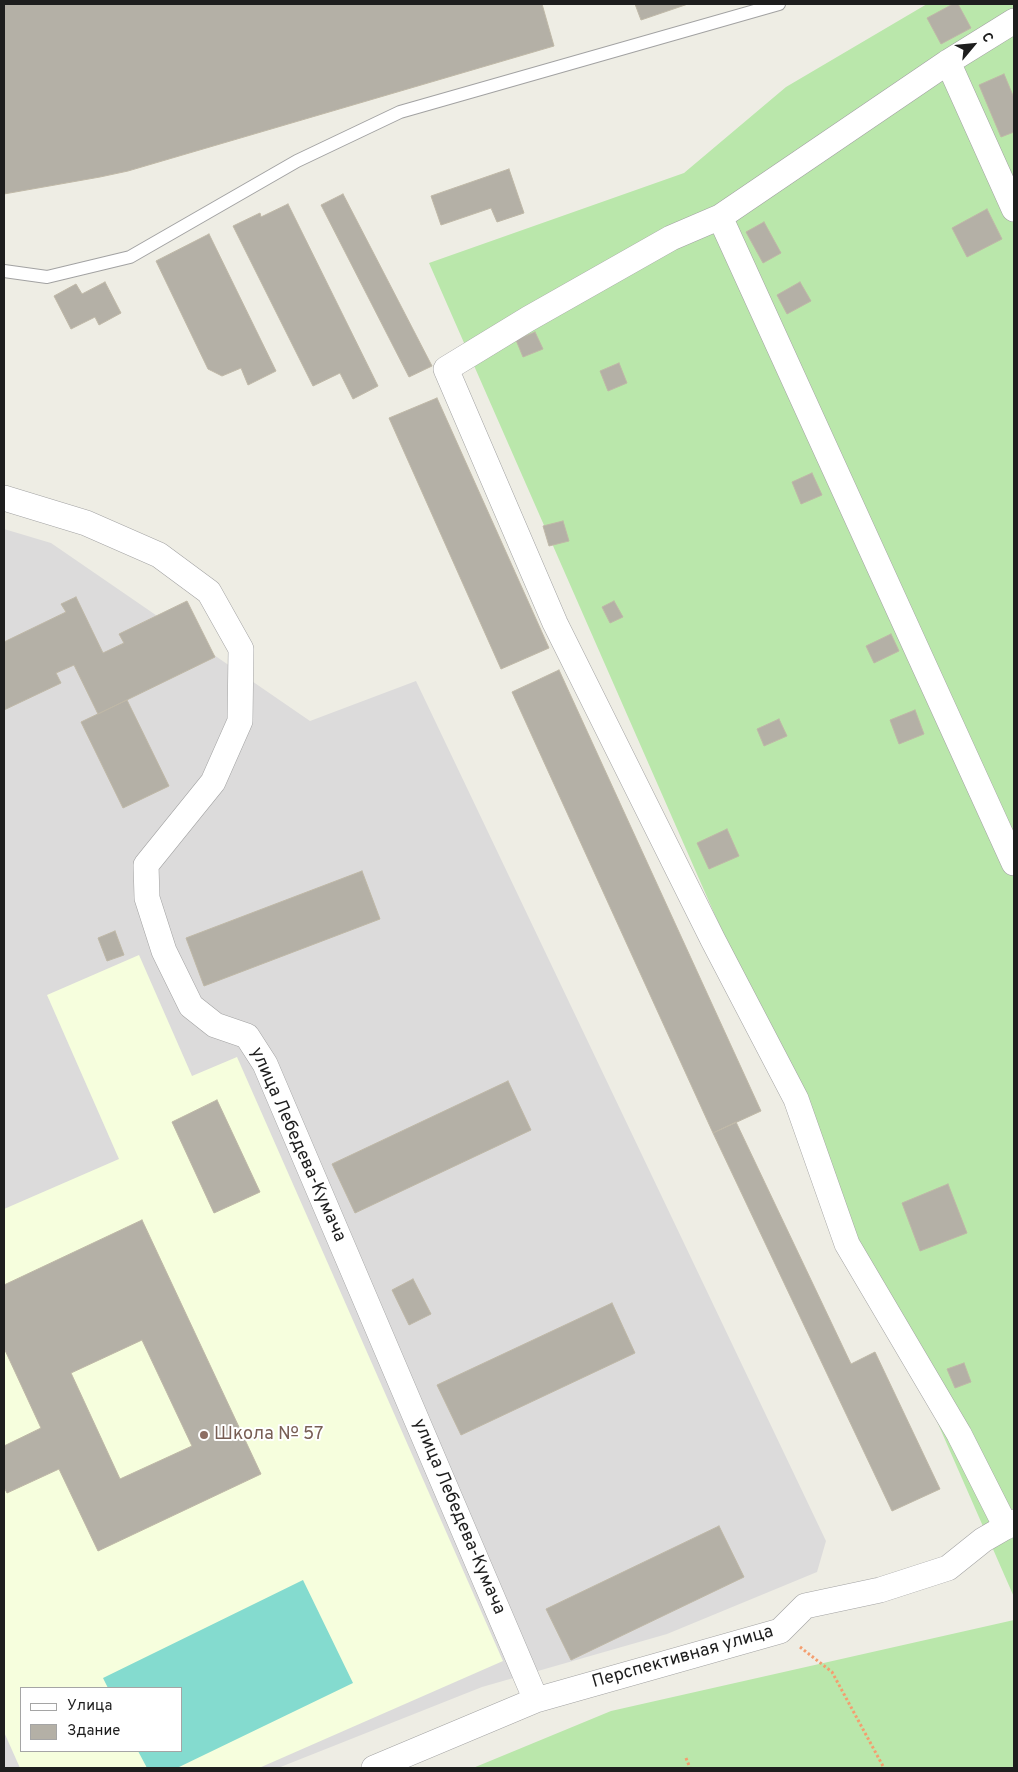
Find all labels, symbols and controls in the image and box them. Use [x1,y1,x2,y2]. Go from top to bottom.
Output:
north arrow [948,20,998,70]
text: С [977,30,996,46]
street label: улица Лебедева-Кумача [244,1044,350,1246]
street label: улица Лебедева-Кумача [407,1416,509,1618]
place label: Школа № 57 [214,1424,323,1446]
marker: Школа № 57 [198,1429,210,1441]
street label: Перспективная улица [590,1622,776,1694]
legend [20,1687,182,1752]
text: Улица [67,1697,112,1716]
text: Здание [67,1722,120,1741]

